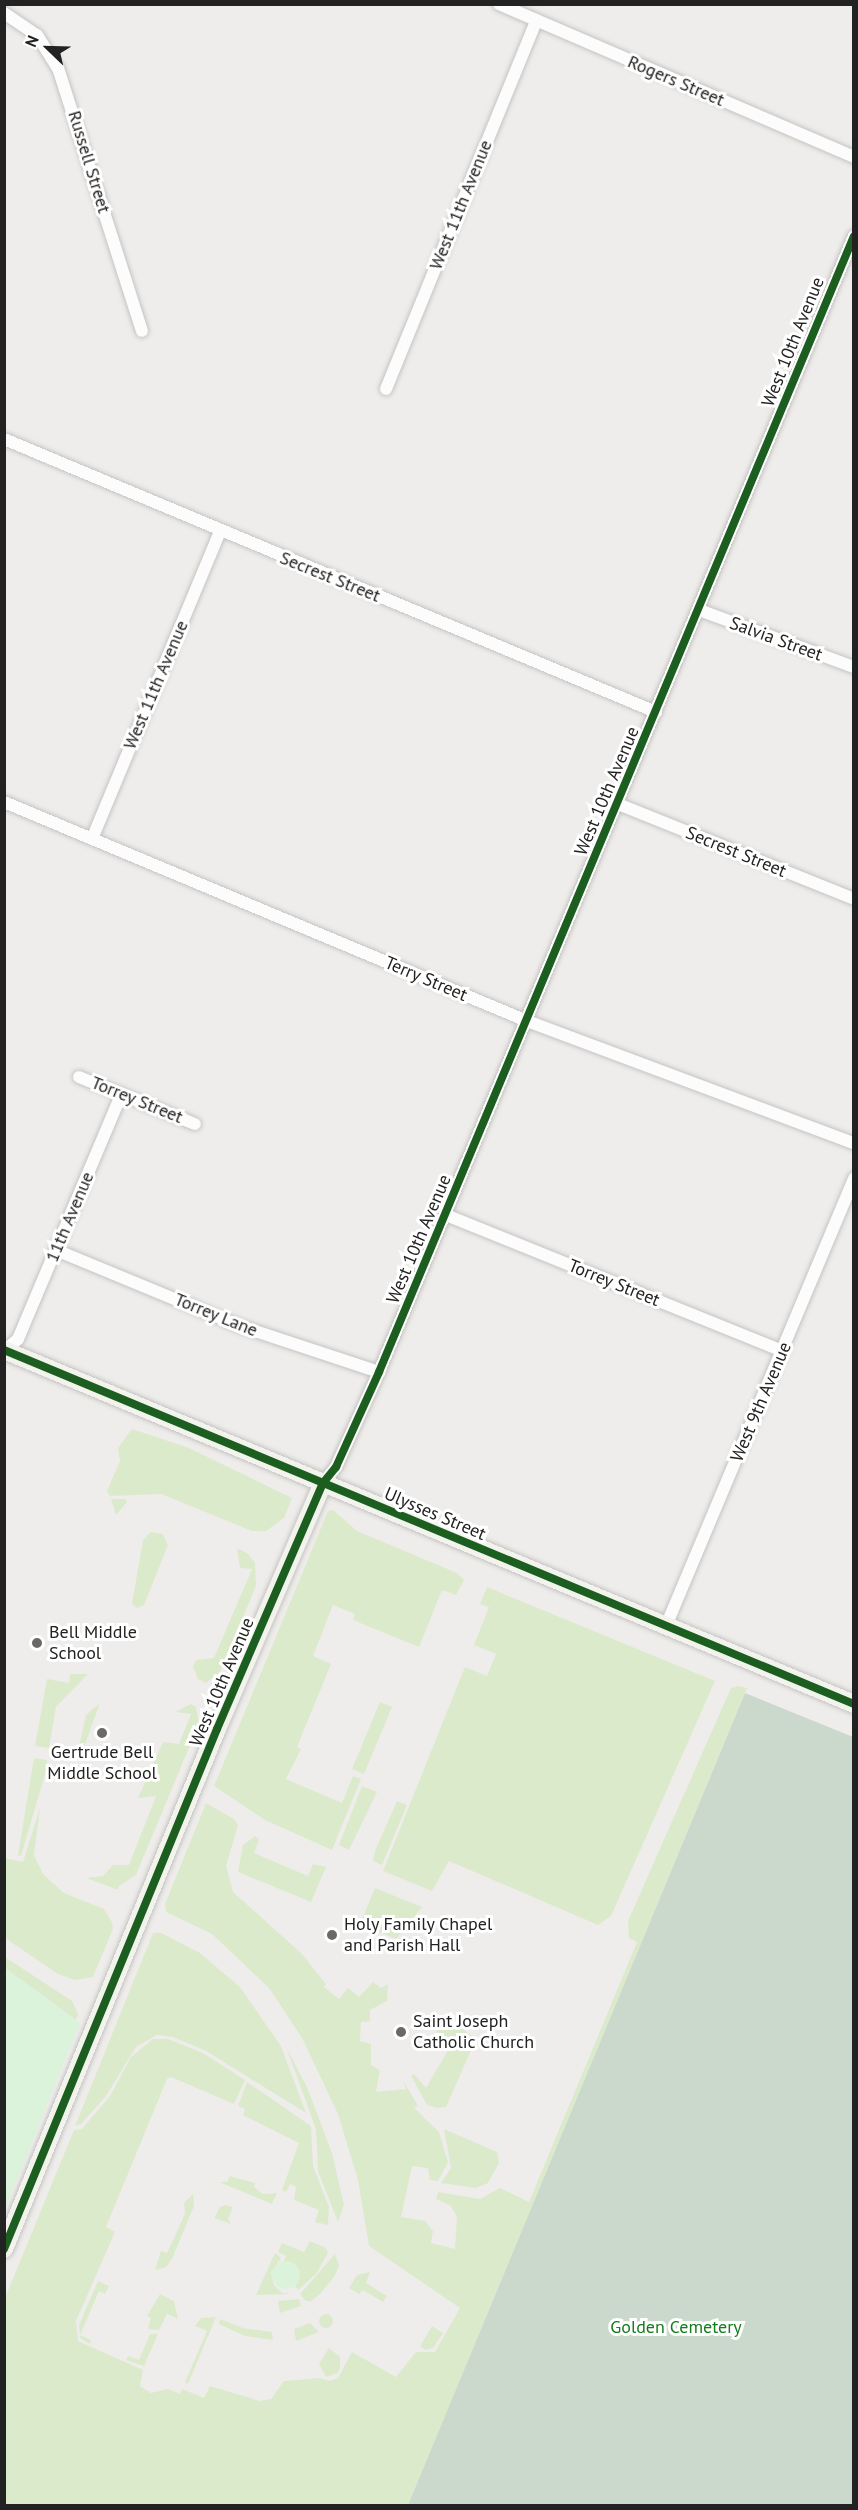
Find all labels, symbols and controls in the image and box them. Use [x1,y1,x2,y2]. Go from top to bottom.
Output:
north arrow [18,18,78,78]
text: N [20,32,43,50]
street label: Rogers Street [624,51,728,111]
street label: Russell Street [63,108,115,216]
street label: West 11th Avenue [425,137,497,273]
street label: West 10th Avenue [757,274,829,410]
street label: Secrest Street [277,547,383,607]
street label: Salvia Street [727,612,825,666]
street label: West 11th Avenue [119,617,193,753]
street label: West 10th Avenue [570,723,644,859]
street label: Secrest Street [683,822,789,882]
street label: Terry Street [381,952,471,1006]
street label: Torrey Street [88,1072,186,1128]
street label: 11th Avenue [41,1168,99,1266]
street label: West 10th Avenue [382,1171,456,1307]
street label: Torrey Street [565,1255,663,1311]
street label: Torrey Lane [171,1288,261,1342]
street label: West 9th Avenue [726,1339,796,1465]
street label: Ulysses Street [381,1483,489,1545]
street label: West 10th Avenue [185,1614,259,1750]
place label: Bell Middle School [49,1622,137,1664]
marker: Bell Middle School [30,1636,44,1650]
marker: Gertrude Bell Middle School [95,1726,109,1740]
place label: Gertrude Bell Middle School [47,1742,157,1784]
place label: Holy Family Chapel and Parish Hall [344,1914,494,1956]
marker: Holy Family Chapel and Parish Hall [325,1928,339,1942]
place label: Saint Joseph Catholic Church [413,2011,534,2054]
marker: Saint Joseph Catholic Church [394,2025,408,2039]
park label: Golden Cemetery [610,2316,742,2338]

